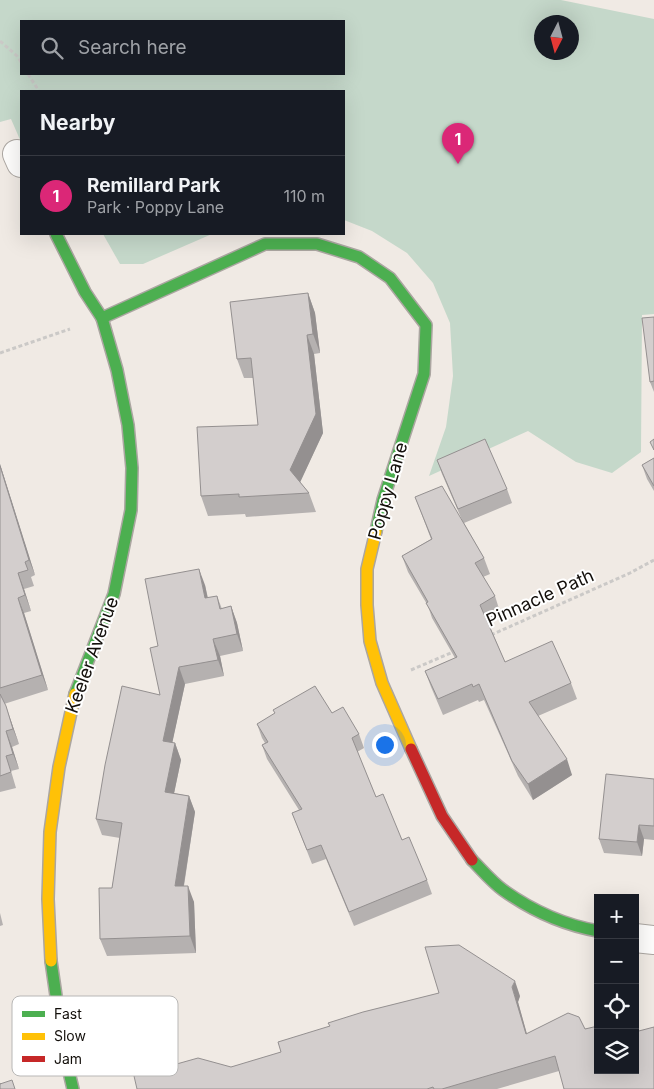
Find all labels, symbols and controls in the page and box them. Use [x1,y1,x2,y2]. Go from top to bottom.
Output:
north arrow [534,15,579,60]
search box [20,20,345,75]
icon: search [38,34,66,62]
text: Search here [78,36,187,59]
text: Nearby [40,110,115,135]
pin: 1 [442,123,474,164]
text: Remillard Park [87,174,220,197]
text: 1 [53,186,59,206]
text: 110 m [283,186,325,206]
text: Park · Poppy Lane [87,197,224,217]
street label: Poppy Lane [364,440,411,542]
street label: Pinnacle Path [483,564,597,631]
street label: Keeler Avenue [61,594,122,716]
your location [372,732,398,758]
map controls [594,894,639,1074]
button: + [594,894,639,939]
button: − [594,939,639,984]
button: locate [594,984,639,1029]
legend [12,996,178,1076]
text: Fast [54,1005,82,1022]
text: Slow [54,1027,86,1044]
button: layers [594,1029,639,1074]
text: Jam [54,1050,82,1067]

